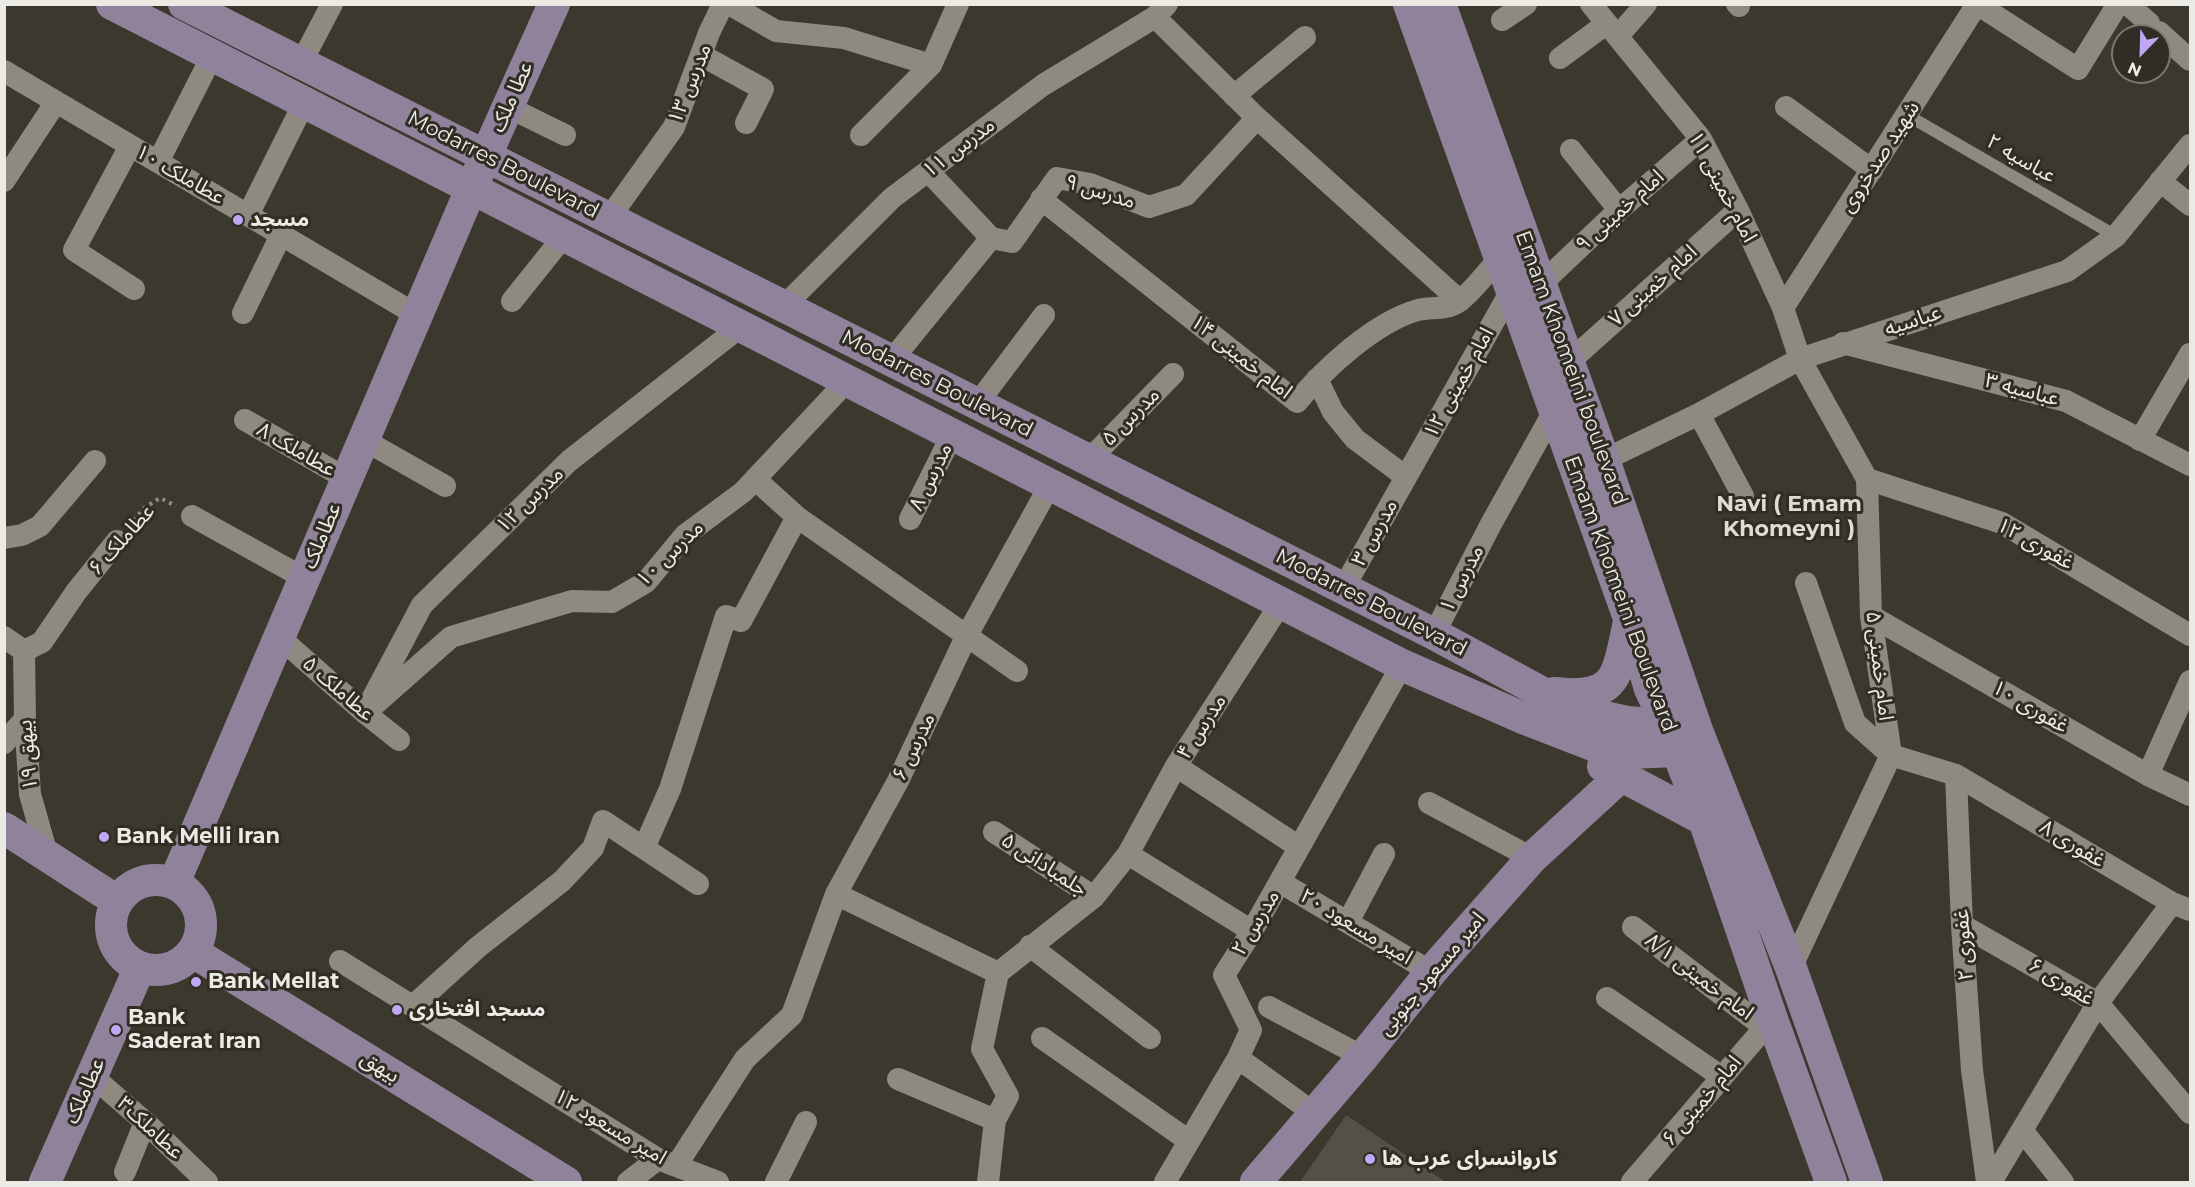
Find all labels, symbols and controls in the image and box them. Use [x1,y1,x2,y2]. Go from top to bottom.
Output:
north arrow [2111,24,2171,84]
street label: مدرس ۱۳ [663,40,717,128]
street label: عطا ملک [485,58,539,136]
text: N [2125,58,2144,80]
street label: شهید صدخروی [1835,97,1925,217]
street label: Modarres Boulevard [403,106,603,224]
street label: مدرس ۱۱ [918,113,1000,183]
street label: امام خمینی ۱۱ [1682,127,1762,247]
street label: عباسیه ۲ [1982,129,2060,189]
street label: عطاملک ۱۰ [131,139,229,211]
street label: امام خمینی ۹ [1571,165,1669,257]
street label: مدرس ۹ [1062,169,1138,215]
place label: مسجد [250,207,309,233]
marker: مسجد [231,213,245,227]
street label: Emam Khomeini boulevard [1510,227,1632,509]
street label: امام خمینی ۷ [1604,240,1702,332]
street label: عباسیه [1881,300,1945,342]
street label: امام خمینی ۱۴ [1185,309,1297,405]
street label: امام خمینی ۱۲ [1418,323,1500,443]
street label: Modarres Boulevard [837,325,1037,443]
street label: عباسیه ۳ [1982,368,2062,412]
street label: مدرس ۵ [1097,383,1165,451]
street label: عطاملک ۸ [252,417,340,483]
street label: مدرس ۸ [904,439,958,515]
street label: Emam Khomeini Boulevard [1558,453,1682,735]
street label: مدرس ۱۲ [491,462,569,538]
district label: Navi ( Emam Khomeyni ) [1716,492,1862,544]
street label: مدرس ۳ [1346,495,1404,571]
street label: عطاملک ۶ [84,499,160,581]
street label: عطاملک [297,499,347,573]
street label: غفوری ۱۲ [1992,513,2078,575]
street label: مدرس ۱۰ [631,516,709,592]
street label: مدرس ۱ [1434,541,1490,617]
street label: Modarres Boulevard [1271,544,1471,662]
street label: امام خمینی ۵ [1860,610,1898,722]
street label: عطاملک ۵ [297,651,379,727]
street label: غفوری ۱۰ [1987,675,2073,739]
street label: مدرس ۴ [1172,690,1232,764]
street label: مدرس ۶ [887,709,941,785]
street label: بیهق ۱۹ [12,719,44,791]
street label: غفوری ۸ [2035,815,2109,873]
place label: Bank Melli Iran [116,824,280,850]
street label: جلمبادانی ۵ [996,828,1092,902]
marker: Bank Melli Iran [97,830,111,844]
street label: امیر مسعود ۲۰ [1295,884,1417,970]
street label: مدرس ۲ [1227,886,1285,960]
street label: امیر مسعود جنوبی [1373,907,1491,1041]
street label: غفوری ۲ [1949,908,1979,982]
street label: امام خمینی ۸/۱ [1640,928,1758,1026]
street label: غفوری ۶ [2024,953,2098,1011]
place label: Bank Mellat [208,969,339,995]
marker: Bank Mellat [189,975,203,989]
place label: مسجد افتخاری [409,997,545,1023]
marker: مسجد افتخاری [390,1003,404,1017]
place label: Bank Saderat Iran [128,1005,261,1055]
marker: Bank Saderat Iran [109,1023,123,1037]
street label: بیهق [356,1045,404,1089]
street label: امام خمینی ۶ [1657,1051,1747,1151]
street label: عطاملک [59,1054,111,1128]
street label: امیر مسعود ۱۲ [549,1084,671,1170]
street label: عطاملک۳ [112,1091,188,1165]
place label: کاروانسرای عرب ها [1382,1146,1558,1172]
marker: کاروانسرای عرب ها [1363,1152,1377,1166]

